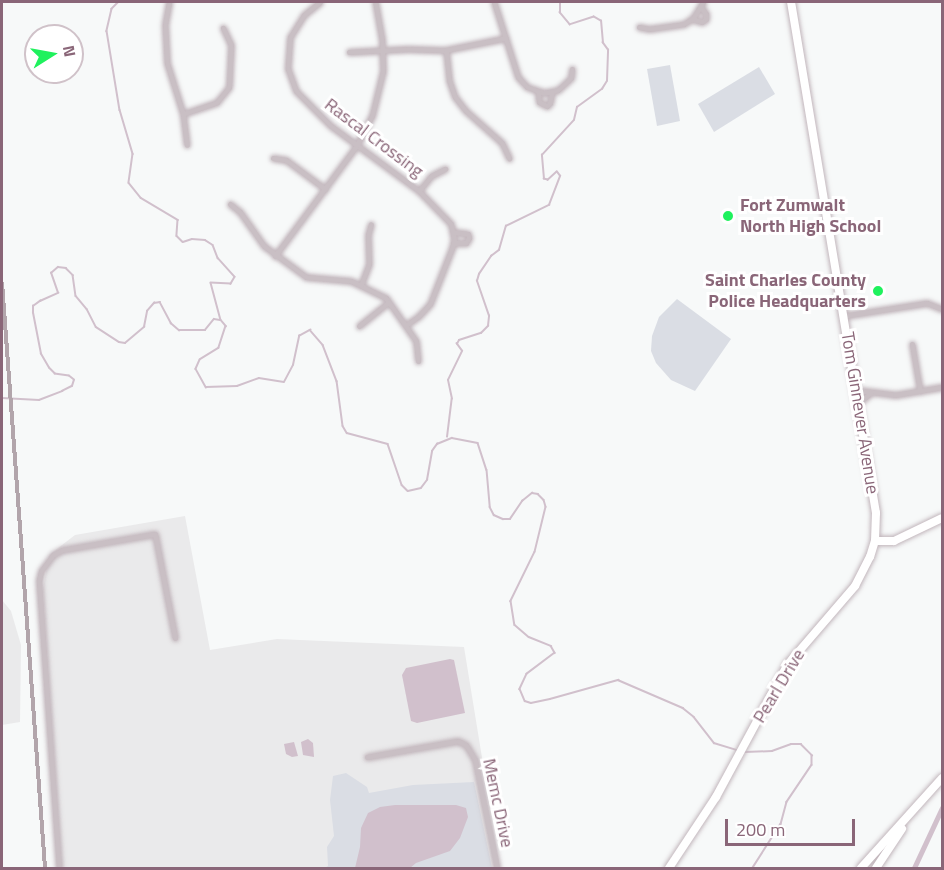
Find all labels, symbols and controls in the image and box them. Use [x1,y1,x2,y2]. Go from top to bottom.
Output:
north arrow [24,24,84,84]
text: N [57,43,83,59]
street label: Rascal Crossing [320,94,428,182]
place label: Fort Zumwalt North High School [740,195,881,238]
marker: Fort Zumwalt North High School [721,209,735,223]
place label: Saint Charles County Police Headquarters [705,270,866,312]
marker: Saint Charles County Police Headquarters [871,284,885,298]
street label: Tom Ginnever Avenue [837,330,883,496]
street label: Pearl Drive [749,645,809,727]
street label: Memc Drive [478,757,518,849]
scale bar [728,807,858,845]
text: 200 m [736,816,785,843]

